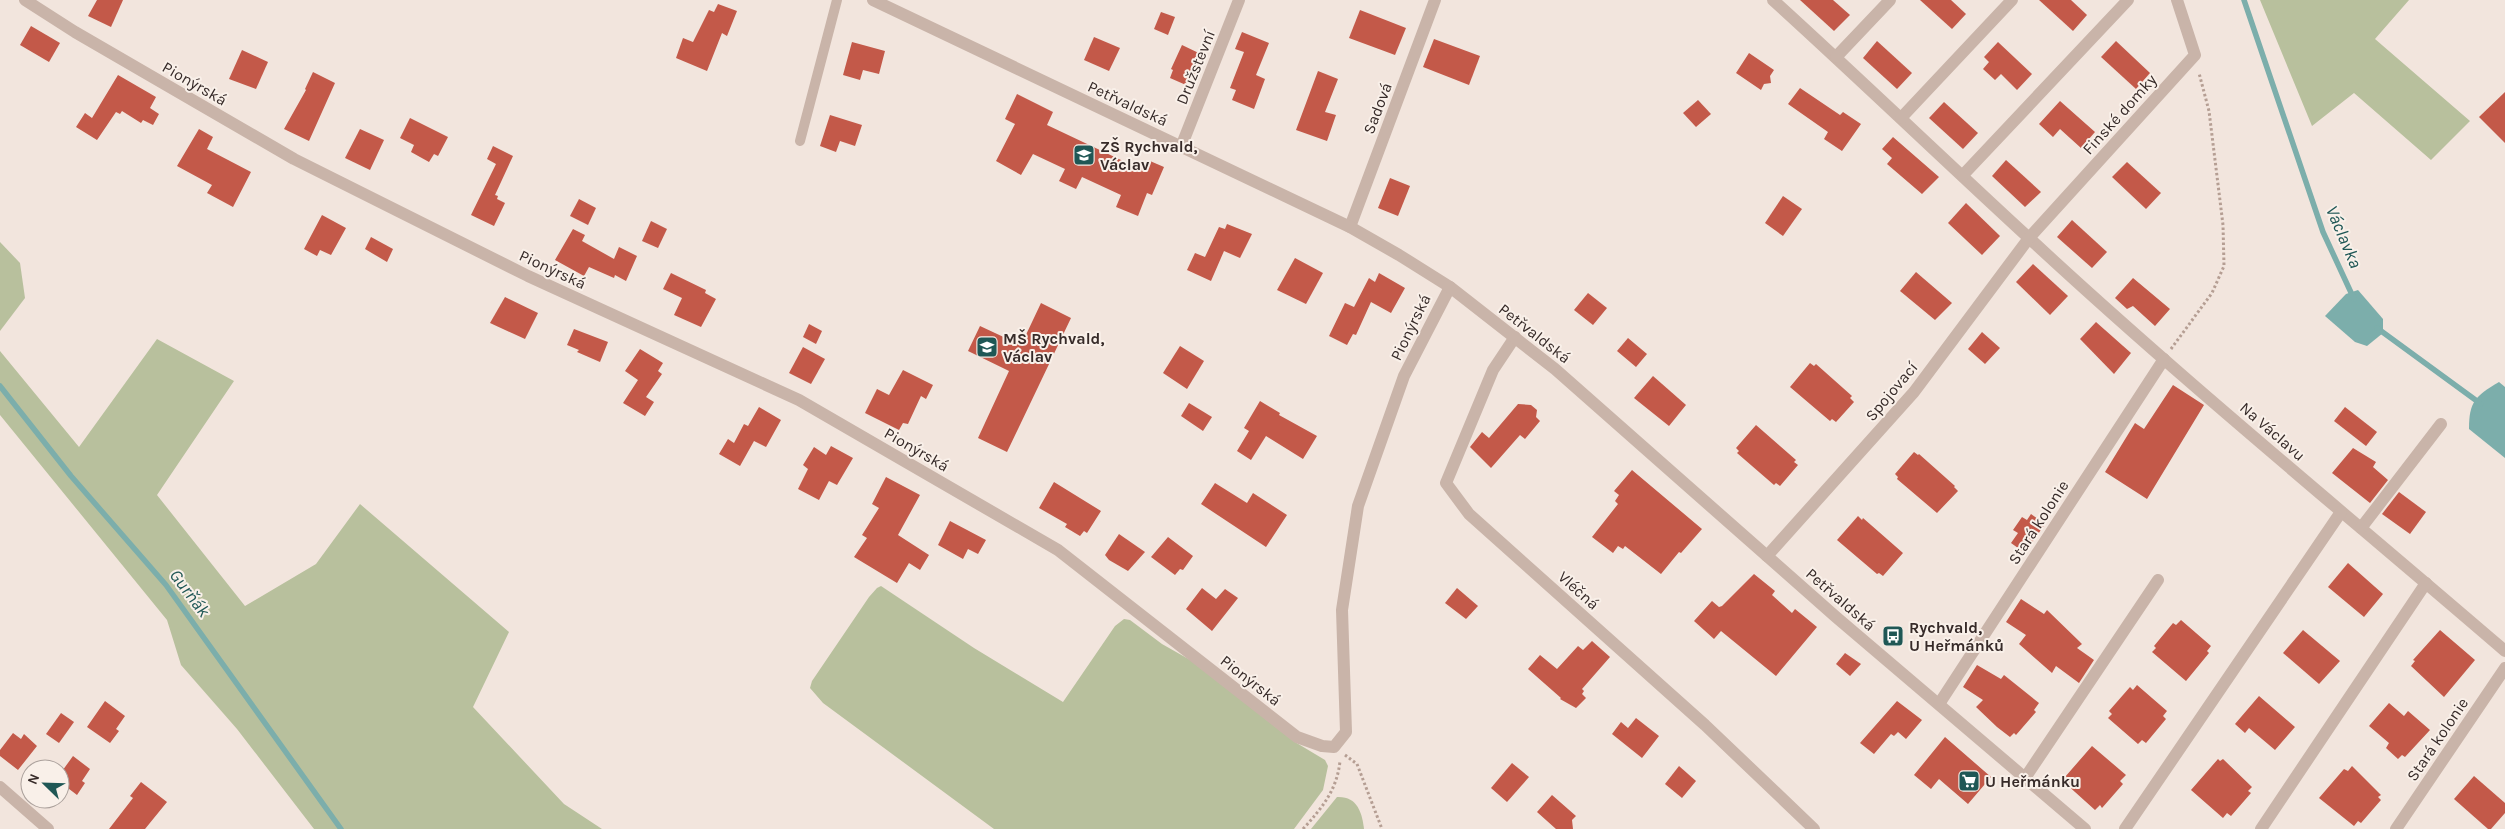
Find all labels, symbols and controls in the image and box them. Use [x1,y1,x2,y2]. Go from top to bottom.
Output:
street label: Družstevní [1172,27,1219,107]
street label: Pionýrská [159,57,230,110]
street label: Finské domky [2078,70,2161,158]
street label: Petřvaldská [1085,77,1171,130]
street label: Sadová [1359,80,1396,137]
place label: ZŠ Rychvald, Václav [1100,136,1198,174]
school or university icon: ZŠ Rychvald, Václav [1072,143,1096,167]
water label: Václavka [2321,202,2367,272]
street label: Pionýrská [516,246,589,293]
street label: Pionýrská [1386,291,1435,364]
street label: Petřvaldská [1495,299,1574,367]
place label: MŠ Rychvald, Václav [1003,328,1104,366]
school or university icon: MŠ Rychvald, Václav [975,335,999,359]
street label: Spojovací [1861,358,1922,425]
street label: Na Václavu [2236,398,2309,465]
street label: Pionýrská [881,423,952,476]
street label: Stará kolonie [2004,477,2073,568]
street label: Petřvaldská [1802,564,1879,635]
water label: Gurňák [165,565,216,622]
street label: Vléčná [1554,567,1603,614]
place label: Rychvald, U Heřmánků [1909,618,2004,655]
bus stop icon: Rychvald, U Heřmánků [1881,624,1905,648]
street label: Pionýrská [1217,651,1285,710]
street label: Stará kolonie [2403,694,2472,785]
north arrow [20,759,70,809]
supermarket icon: U Heřmánku [1957,769,1981,793]
text: N [24,771,43,787]
place label: U Heřmánku [1985,772,2080,791]

